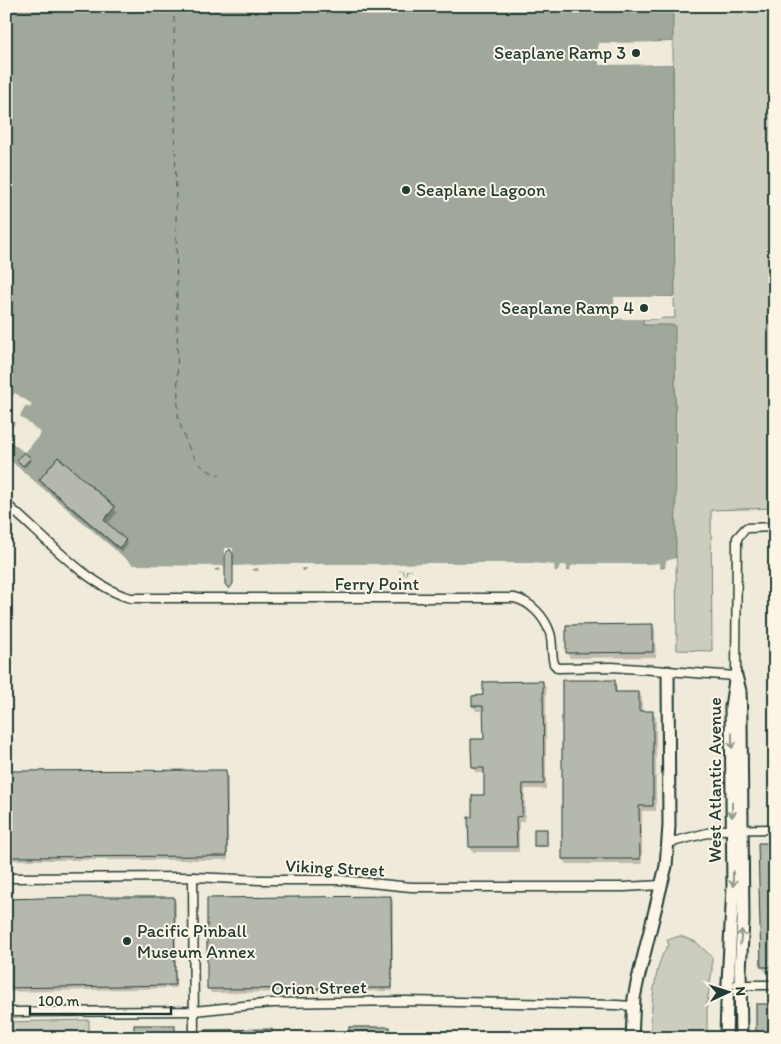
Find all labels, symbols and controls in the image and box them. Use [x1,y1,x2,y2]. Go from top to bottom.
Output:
place label: Seaplane Ramp 3 [494,42,626,64]
marker: Seaplane Ramp 3 [630,47,642,59]
place label: Seaplane Lagoon [416,179,546,201]
marker: Seaplane Lagoon [400,184,412,196]
place label: Seaplane Ramp 4 [501,297,634,319]
marker: Seaplane Ramp 4 [638,302,650,314]
street label: Ferry Point [335,573,420,595]
street label: West Atlantic Avenue [704,697,726,863]
one-way arrow [727,733,737,749]
one-way arrow [727,802,737,818]
street label: Viking Street [285,854,386,882]
one-way arrow [728,870,738,886]
place label: Pacific Pinball Museum Annex [137,920,256,963]
one-way arrow [737,929,746,945]
marker: Pacific Pinball Museum Annex [121,935,133,947]
north arrow [704,966,754,1016]
street label: Orion Street [271,976,367,1000]
scale bar [30,984,171,1016]
text: N [732,986,749,996]
text: 100 m [38,992,80,1010]

